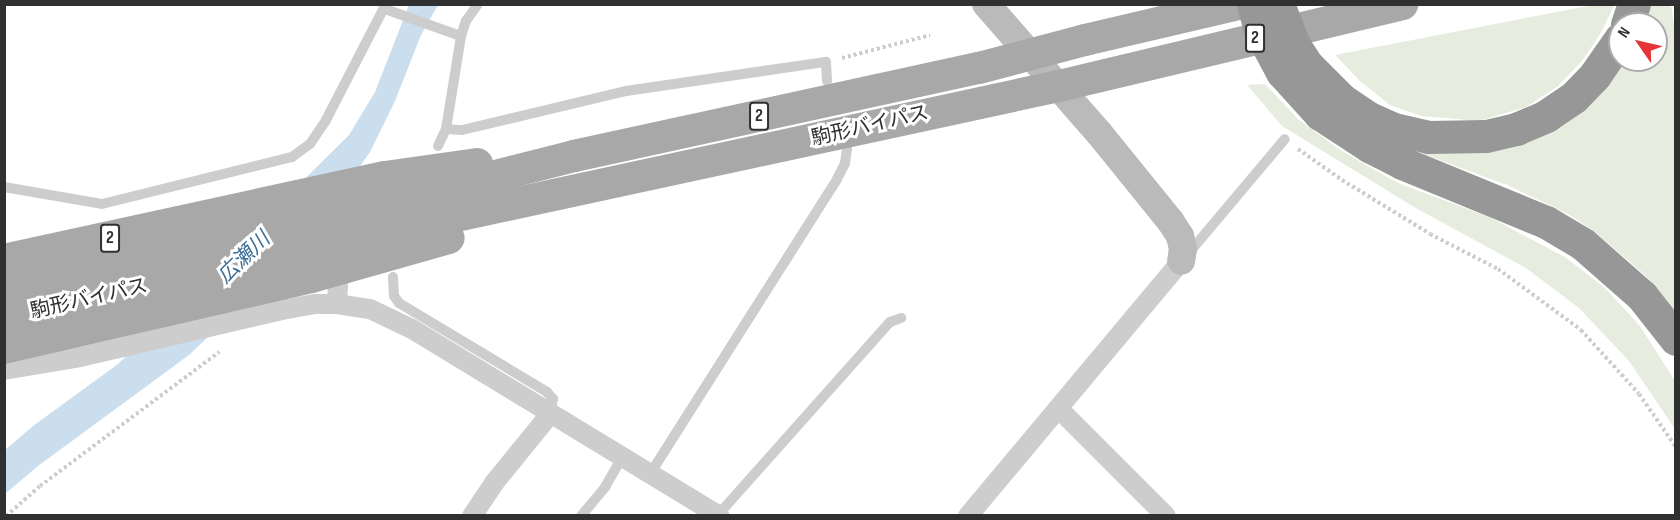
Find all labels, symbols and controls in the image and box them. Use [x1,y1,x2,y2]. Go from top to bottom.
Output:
north arrow [1608,12,1668,72]
road number: 2 [1244,23,1266,53]
text: N [1614,24,1635,42]
road number: 2 [748,101,770,131]
street label: 駒形バイパス [809,101,931,151]
road number: 2 [100,223,120,253]
water label: 広瀬川 [213,227,275,289]
street label: 駒形バイパス [28,274,150,324]

